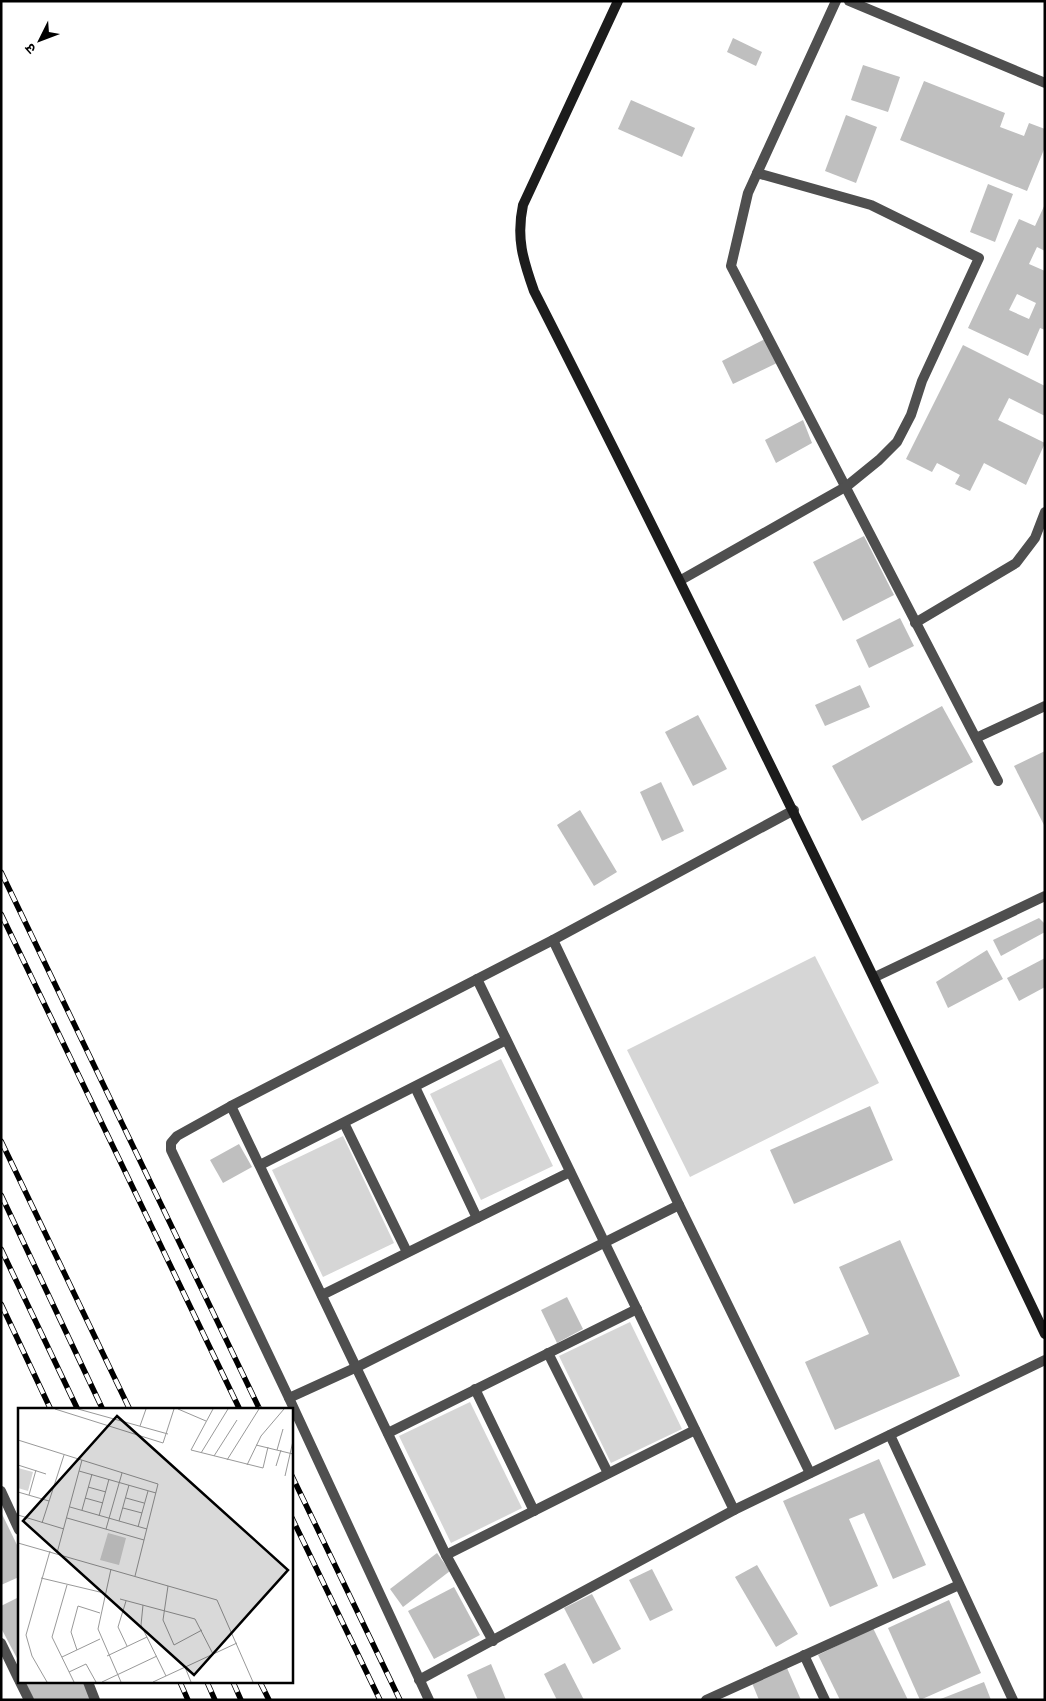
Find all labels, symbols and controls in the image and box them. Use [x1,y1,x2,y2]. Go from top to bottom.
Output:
north arrow [15,15,65,65]
text: उ [21,39,40,57]
inset map [18,1408,292,1684]

